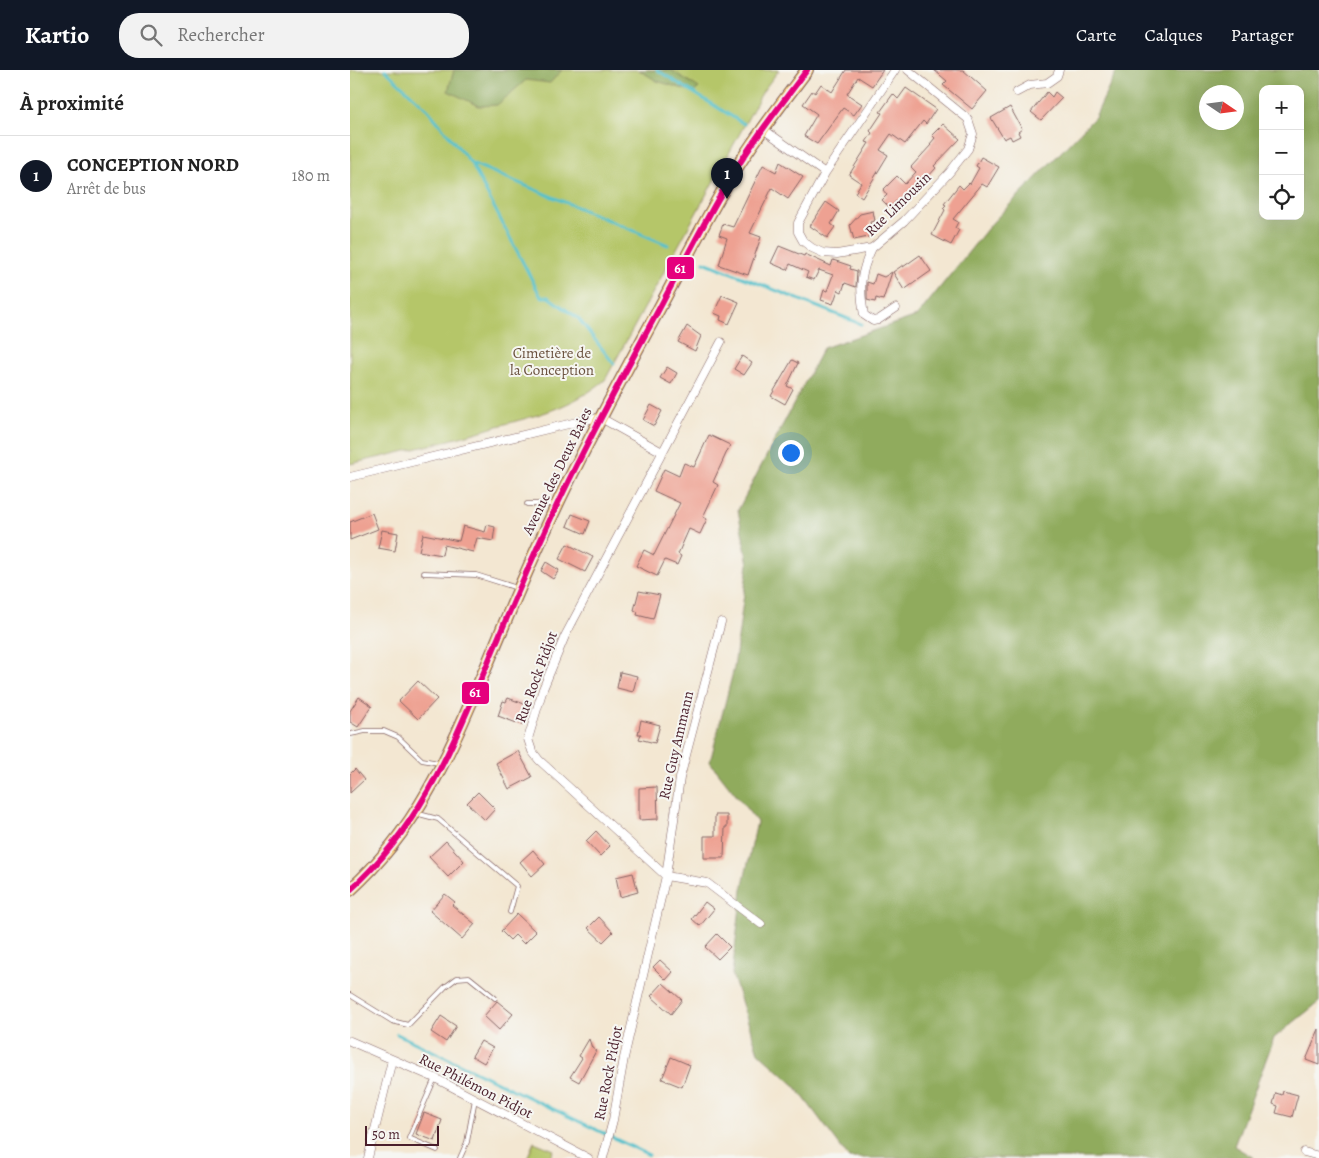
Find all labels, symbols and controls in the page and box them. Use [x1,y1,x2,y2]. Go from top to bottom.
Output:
search box [119,13,469,58]
text: Kartio [25,19,89,51]
icon: search [137,21,165,49]
text: Rechercher [177,22,265,48]
text: Carte [1076,23,1116,47]
text: Calques [1144,23,1203,47]
text: Partager [1231,23,1294,47]
north arrow [1199,85,1244,130]
map controls [1259,85,1304,220]
button: + [1259,85,1304,130]
text: À proximité [20,89,124,117]
button: − [1259,130,1304,175]
text: CONCEPTION NORD [67,152,239,178]
pin: 1 [711,158,743,199]
text: 1 [33,165,39,187]
text: 180 m [292,165,330,187]
street label: Rue Limousin [861,167,935,241]
button: locate [1259,175,1304,220]
text: Arrêt de bus [67,178,146,200]
line badge: 61 [666,256,695,280]
text: 61 [674,259,686,278]
park label: Cimetière de la Conception [510,343,594,380]
street label: Avenue des Deux Baies [517,404,597,539]
your location [778,440,804,466]
street label: Rue Rock Pidjot [510,628,562,726]
line badge: 61 [461,681,490,705]
text: 61 [469,683,481,702]
street label: Rue Guy Ammann [654,689,698,801]
street label: Rue Rock Pidjot [589,1024,627,1122]
street label: Rue Philémon Pidjot [416,1049,536,1123]
scale bar [365,1123,439,1146]
text: 50 m [372,1125,400,1144]

